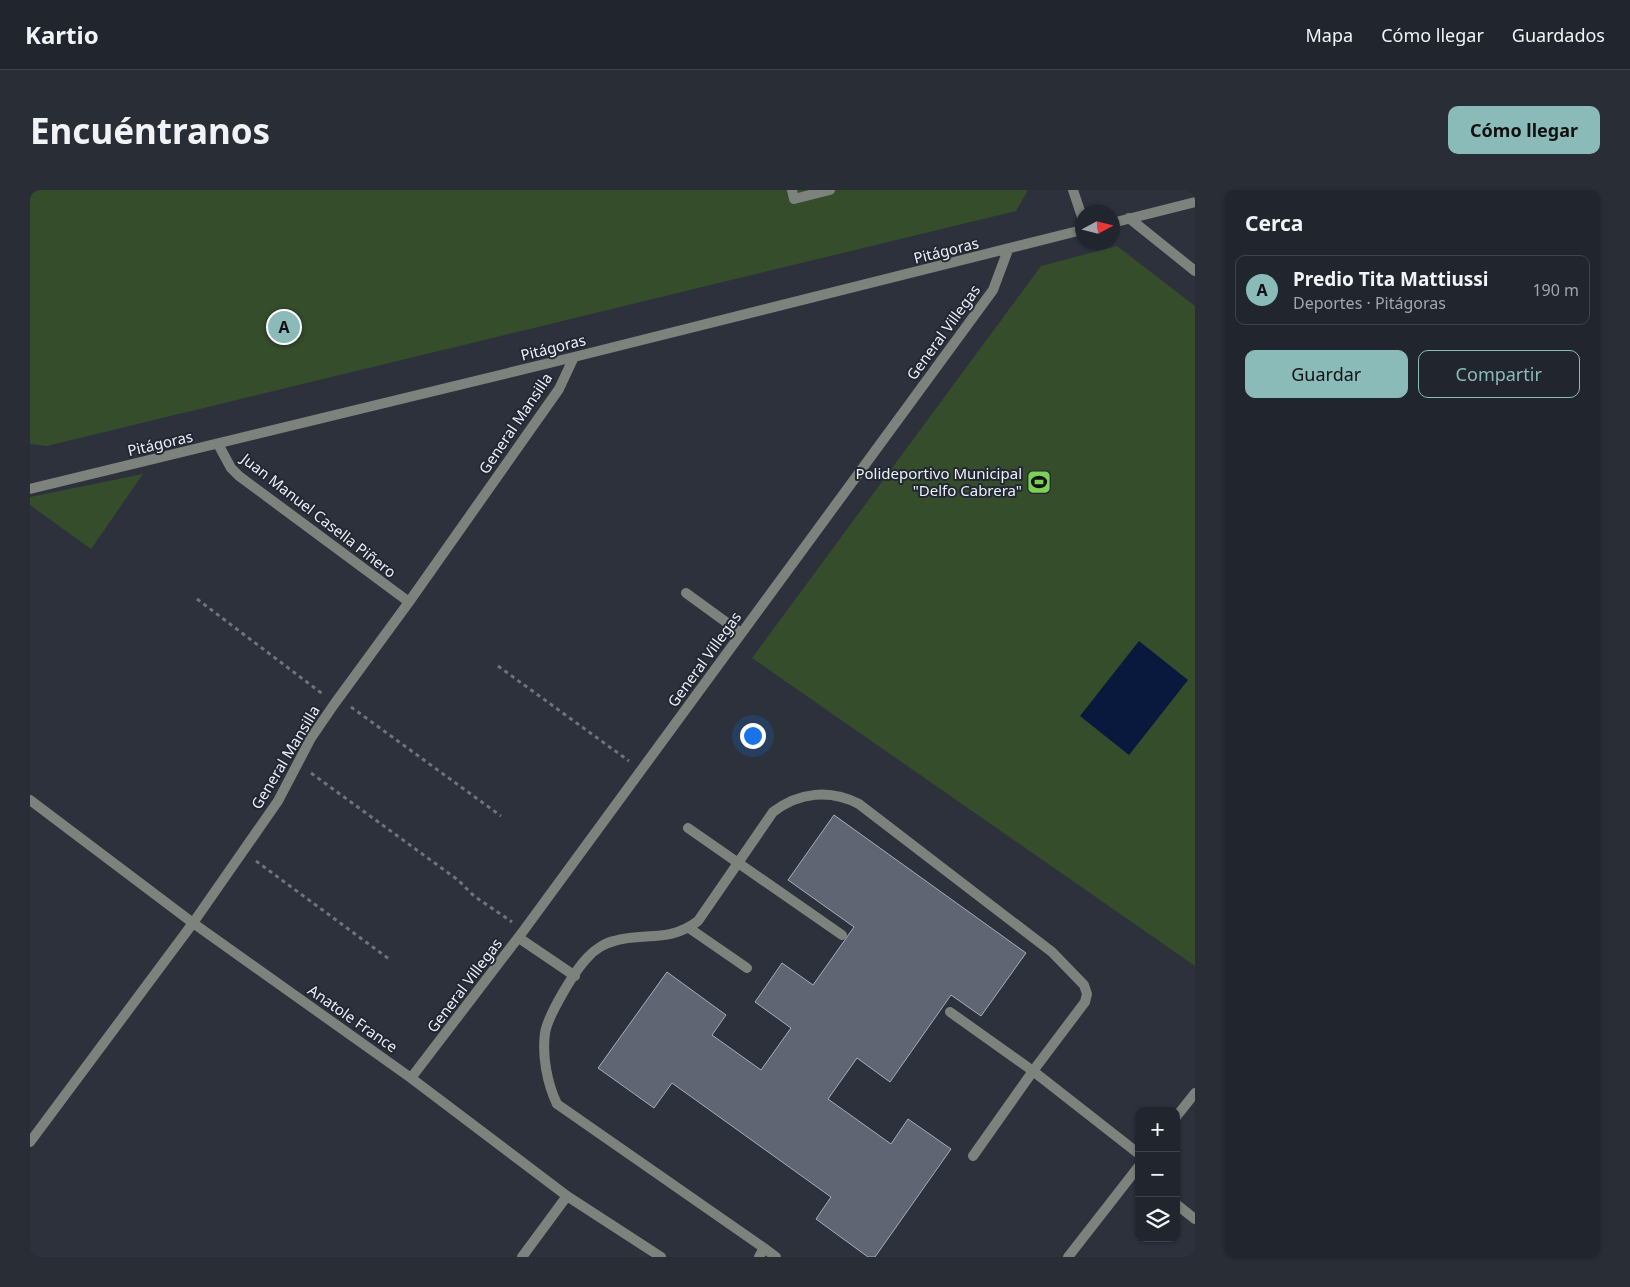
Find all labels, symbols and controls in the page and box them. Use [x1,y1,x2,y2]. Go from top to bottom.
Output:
text: Kartio [25,18,99,51]
text: Mapa [1306,23,1353,47]
text: Cómo llegar [1381,23,1484,47]
text: Guardados [1512,23,1605,47]
button: Cómo llegar [1448,106,1600,154]
text: Encuéntranos [30,107,270,154]
north arrow [1075,205,1120,250]
text: Cerca [1245,209,1303,237]
street label: Pitágoras [911,232,981,268]
text: Predio Tita Mattiussi [1293,266,1489,292]
text: A [1256,279,1268,301]
text: 190 m [1532,279,1579,301]
street label: General Villegas [902,280,984,384]
text: Deportes · Pitágoras [1293,292,1446,314]
pin: A [268,308,300,346]
street label: Pitágoras [518,329,588,365]
button: Guardar [1245,350,1408,398]
button: Compartir [1418,350,1580,398]
street label: General Mansilla [474,369,556,477]
street label: Pitágoras [125,426,195,460]
street label: Juan Manuel Casella Piñero [236,447,400,582]
place label: Polideportivo Municipal "Delfo Cabrera" [855,463,1022,500]
sports icon: Polideportivo Municipal "Delfo Cabrera" [1026,469,1052,495]
street label: General Villegas [663,607,745,711]
street label: General Mansilla [246,701,324,813]
your location [740,723,766,749]
street label: General Villegas [422,934,506,1036]
street label: Anatole France [304,980,402,1056]
map controls [1135,1107,1180,1242]
button: + [1135,1107,1180,1152]
button: − [1135,1152,1180,1197]
button: layers [1135,1197,1180,1242]

